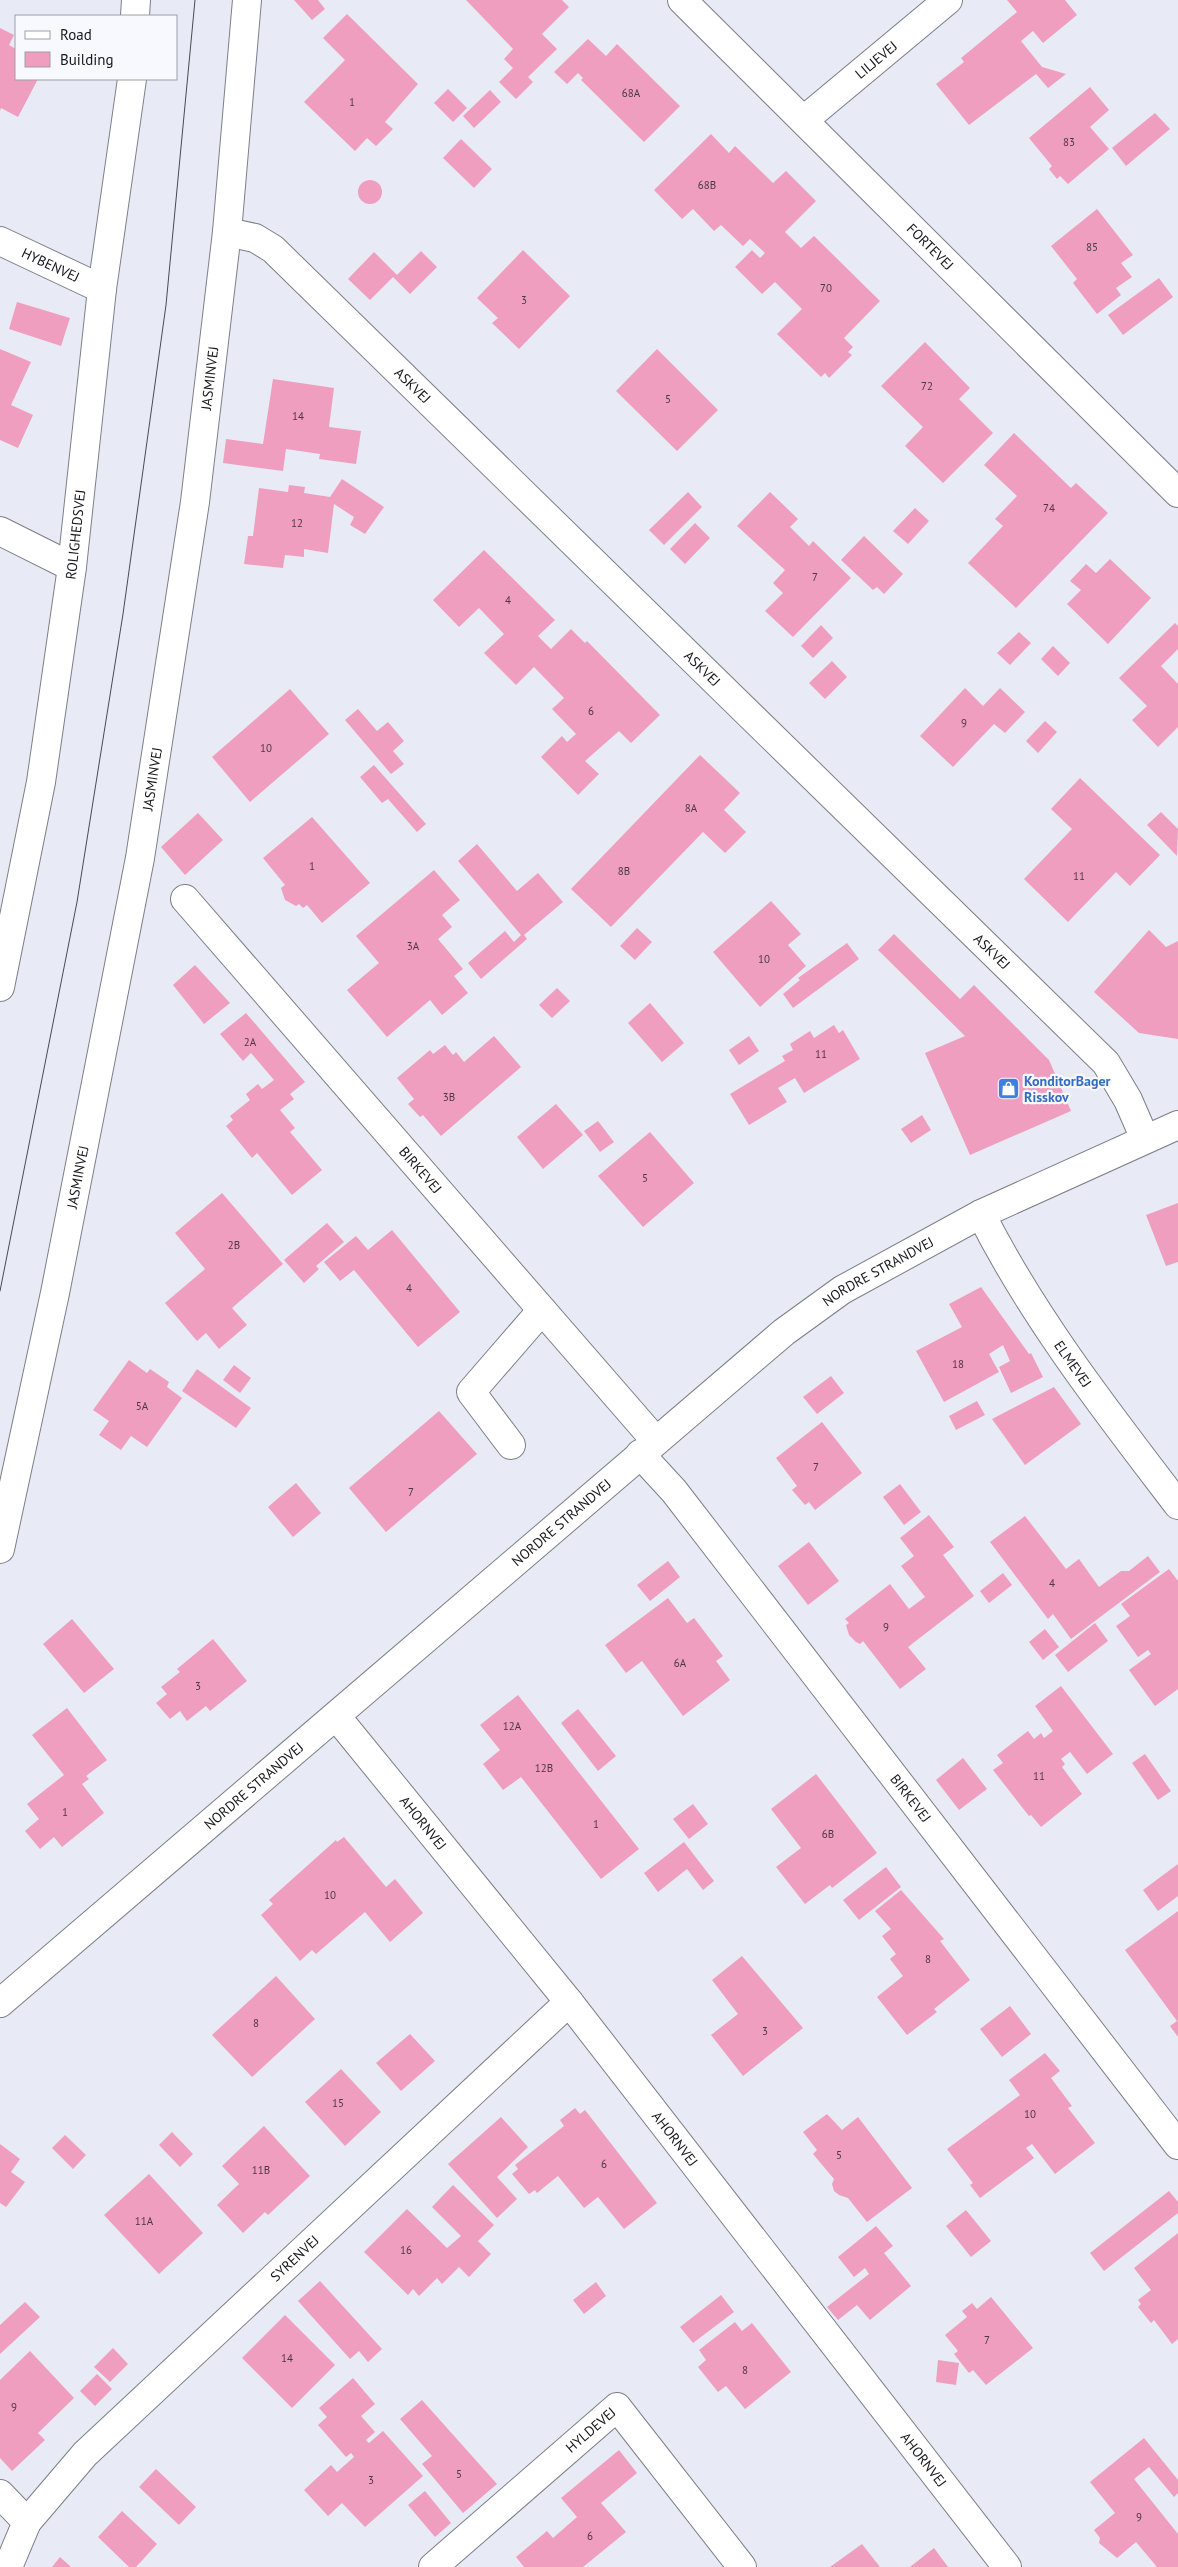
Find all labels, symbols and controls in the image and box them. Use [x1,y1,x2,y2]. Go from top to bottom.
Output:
legend [15,15,178,80]
text: Road [60,25,92,44]
street label: LILJEVEJ [851,37,901,83]
text: Building [60,50,114,69]
house number: 68A [622,86,641,100]
house number: 1 [349,95,355,109]
house number: 83 [1063,135,1075,149]
house number: 68B [698,178,716,192]
street label: FORTEVEJ [903,220,958,274]
house number: 85 [1086,240,1098,254]
street label: HYBENVEJ [19,244,83,286]
house number: 70 [820,281,832,295]
house number: 3 [521,293,527,307]
street label: JASMINVEJ [197,345,222,412]
street label: ASKVEJ [391,364,435,407]
house number: 72 [921,379,933,393]
house number: 5 [665,392,671,406]
house number: 14 [292,409,304,423]
street label: ROLIGHEDSVEJ [61,489,89,581]
house number: 74 [1043,501,1055,515]
house number: 12 [291,516,303,530]
house number: 7 [812,570,818,584]
house number: 4 [505,593,511,607]
street label: ASKVEJ [680,647,724,690]
house number: 6 [588,704,594,718]
house number: 9 [961,716,967,730]
house number: 10 [260,741,272,755]
street label: JASMINVEJ [138,746,166,813]
house number: 8A [685,801,698,815]
house number: 1 [309,859,315,873]
house number: 8B [618,864,630,878]
house number: 11 [1073,869,1085,883]
street label: ASKVEJ [970,930,1014,973]
house number: 3A [407,939,420,953]
house number: 10 [758,952,770,966]
house number: 2A [244,1035,257,1049]
house number: 11 [815,1047,827,1061]
place label: KonditorBager Risskov [1024,1072,1111,1106]
shop icon: KonditorBager Risskov [996,1077,1020,1101]
house number: 3B [443,1090,455,1104]
street label: BIRKEVEJ [395,1143,446,1197]
street label: JASMINVEJ [63,1144,93,1211]
house number: 5 [642,1171,648,1185]
street label: NORDRE STRANDVEJ [819,1233,937,1310]
house number: 2B [228,1238,240,1252]
house number: 4 [406,1281,412,1295]
street label: ELMEVEJ [1050,1337,1095,1391]
house number: 18 [952,1357,964,1371]
house number: 5A [136,1399,149,1413]
house number: 7 [813,1460,819,1474]
street label: NORDRE STRANDVEJ [508,1475,615,1570]
house number: 7 [408,1485,414,1499]
house number: 4 [1049,1576,1055,1590]
house number: 9 [883,1620,889,1634]
house number: 6A [674,1656,687,1670]
house number: 3 [195,1679,201,1693]
house number: 12A [503,1719,522,1733]
street label: NORDRE STRANDVEJ [200,1738,307,1833]
house number: 12B [535,1761,553,1775]
house number: 11 [1033,1769,1045,1783]
street label: BIRKEVEJ [886,1770,935,1826]
street label: AHORNVEJ [396,1792,451,1854]
house number: 1 [62,1805,68,1819]
house number: 1 [593,1817,599,1831]
house number: 6B [822,1827,834,1841]
house number: 10 [324,1888,336,1902]
house number: 8 [925,1952,931,1966]
house number: 8 [253,2016,259,2030]
house number: 3 [762,2024,768,2038]
house number: 15 [332,2096,344,2110]
house number: 10 [1024,2107,1036,2121]
street label: AHORNVEJ [648,2108,702,2170]
house number: 5 [836,2148,842,2162]
house number: 6 [601,2157,607,2171]
house number: 11B [252,2163,270,2177]
house number: 11A [135,2214,154,2228]
street label: SYRENVEJ [266,2231,323,2285]
house number: 16 [400,2243,412,2257]
house number: 7 [984,2333,990,2347]
house number: 14 [281,2351,293,2365]
house number: 8 [742,2363,748,2377]
house number: 9 [11,2400,17,2414]
street label: HYLDEVEJ [562,2403,620,2457]
street label: AHORNVEJ [897,2429,951,2491]
house number: 5 [456,2467,462,2481]
house number: 3 [368,2473,374,2487]
house number: 9 [1136,2510,1142,2524]
house number: 6 [587,2529,593,2543]

